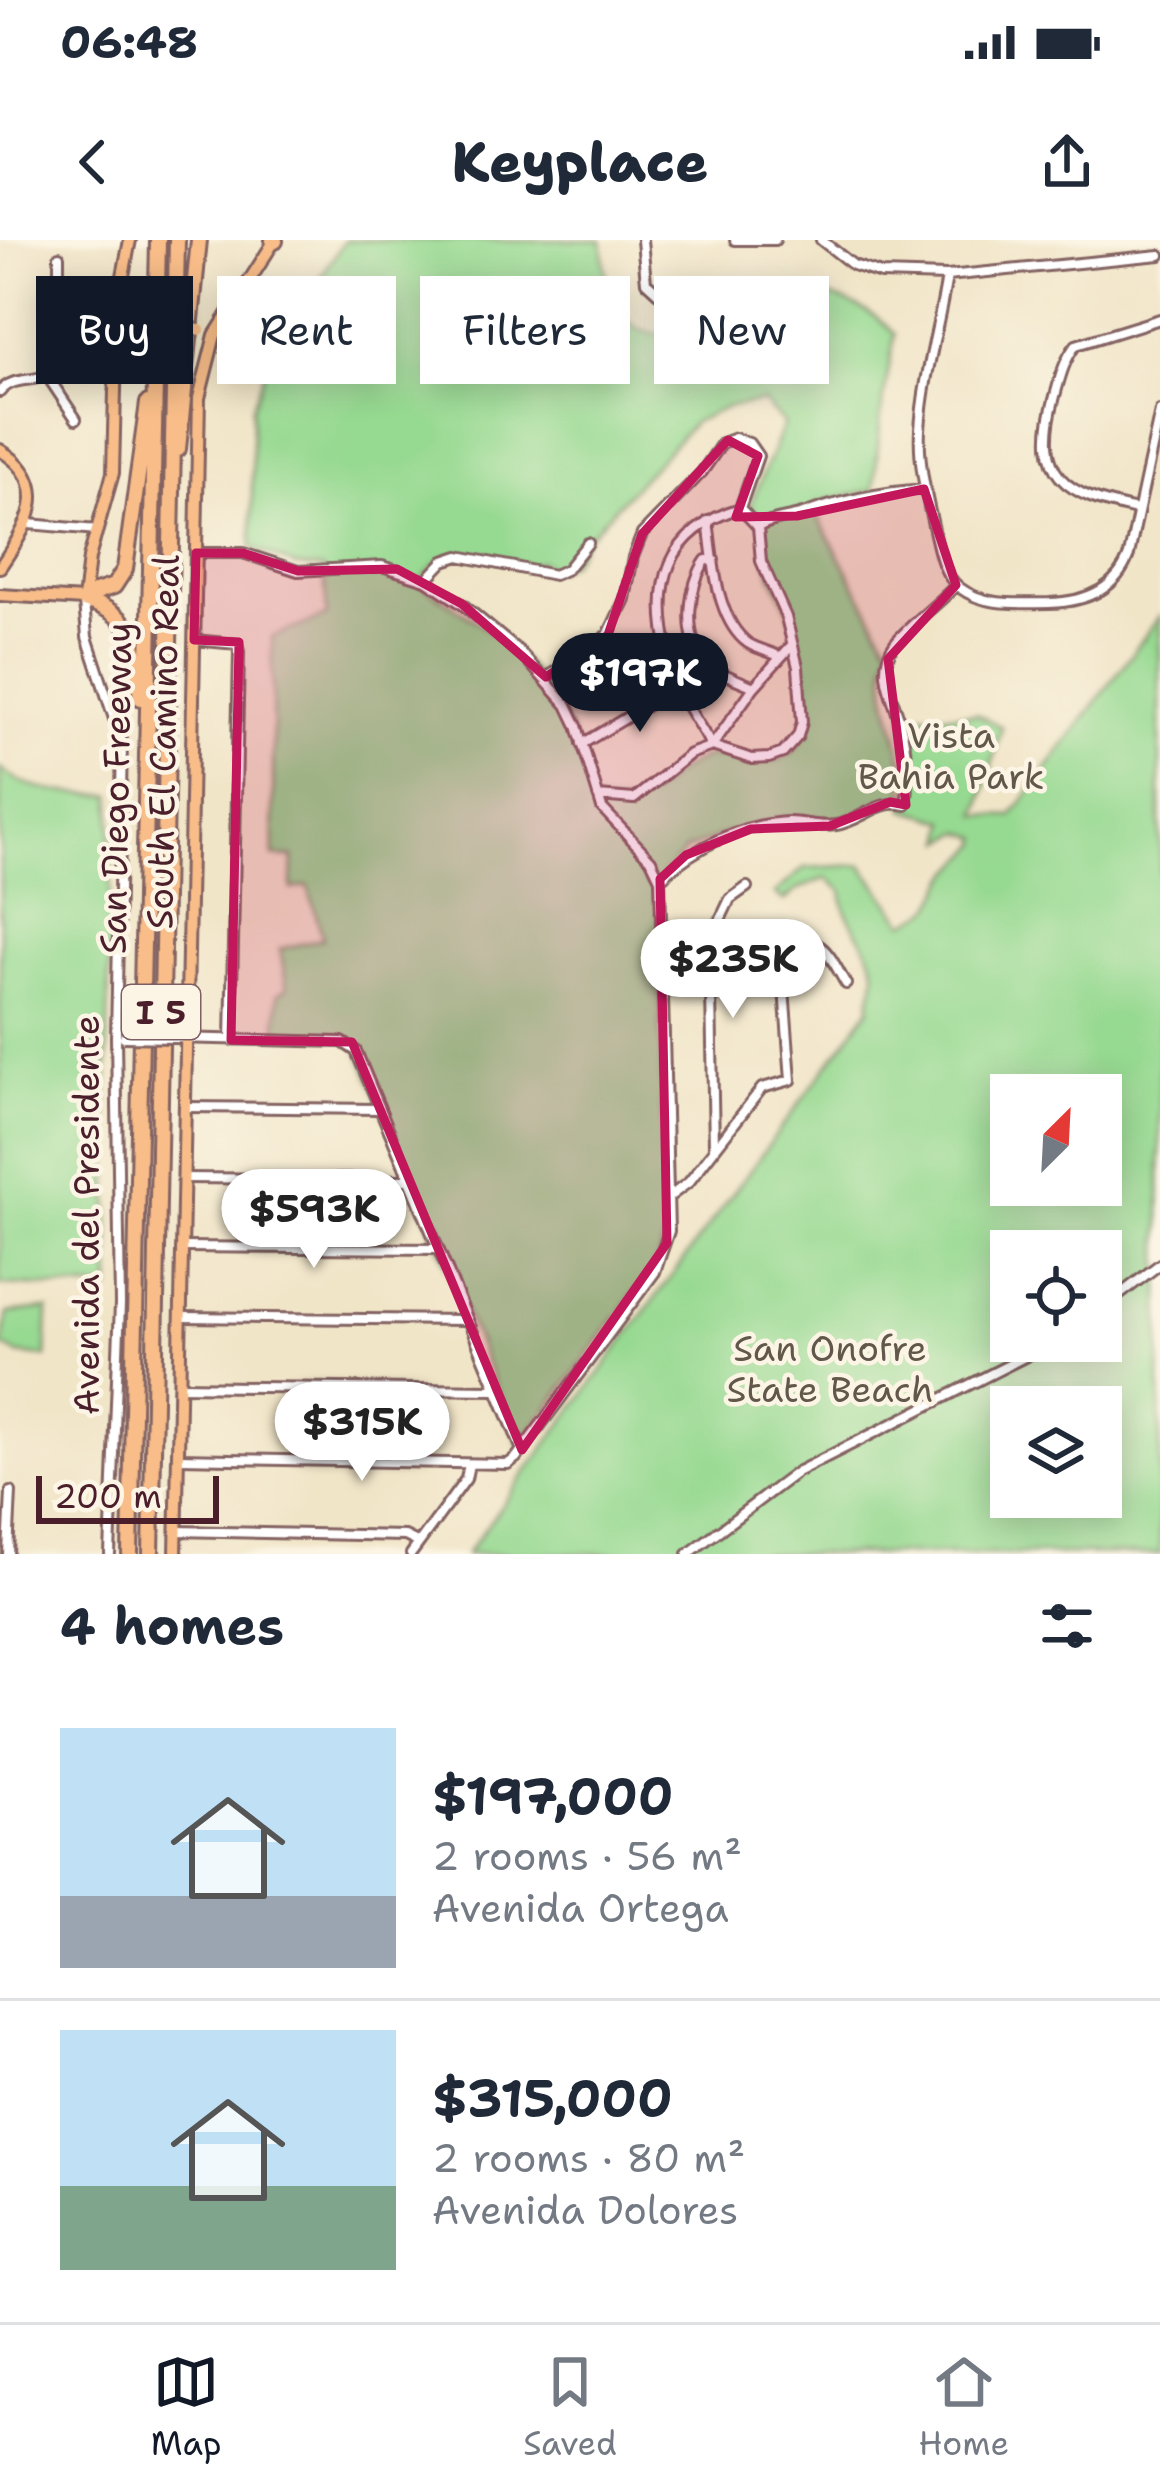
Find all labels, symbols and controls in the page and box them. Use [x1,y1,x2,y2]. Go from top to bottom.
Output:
text: 06:48 [60,12,198,72]
text: Keyplace [452,126,708,198]
icon: back [60,129,126,195]
icon: share [1034,129,1100,195]
chip: Buy [36,276,193,384]
chip: Rent [217,276,396,384]
chip: Filters [420,276,630,384]
chip: New [654,276,829,384]
street label: South El Camino Real [135,554,191,930]
street label: San Diego Freeway [89,622,143,954]
pin: $197K [556,633,724,735]
text: $197K [578,646,702,698]
park label: Vista Bahia Park [858,711,1044,801]
pin: $235K [649,919,817,1021]
text: $235K [668,932,798,984]
road number: I 5 [122,985,200,1039]
street label: Avenida del Presidente [62,1015,111,1415]
north arrow [990,1074,1122,1206]
map controls [990,1074,1122,1518]
pin: $593K [230,1169,398,1271]
text: $593K [248,1182,380,1234]
button: locate [990,1230,1122,1362]
park label: San Onofre State Beach [726,1324,934,1414]
pin: $315K [278,1382,446,1484]
button: layers [990,1386,1122,1518]
text: $315K [302,1395,422,1447]
scale bar [36,1470,219,1523]
text: 200 m [54,1474,162,1519]
text: 4 homes [60,1592,284,1660]
icon: filters [1034,1593,1100,1659]
text: $197,000 [432,1762,673,1830]
icon: home [156,1776,300,1920]
text: 2 rooms · 56 m² [432,1830,742,1882]
text: Avenida Ortega [432,1882,729,1934]
text: $315,000 [432,2064,673,2132]
icon: home [156,2078,300,2222]
text: 2 rooms · 80 m² [432,2132,745,2184]
text: Avenida Dolores [432,2184,738,2236]
tab: Map [151,2349,222,2466]
tab: Saved [523,2349,617,2466]
tab: Home [918,2349,1009,2466]

